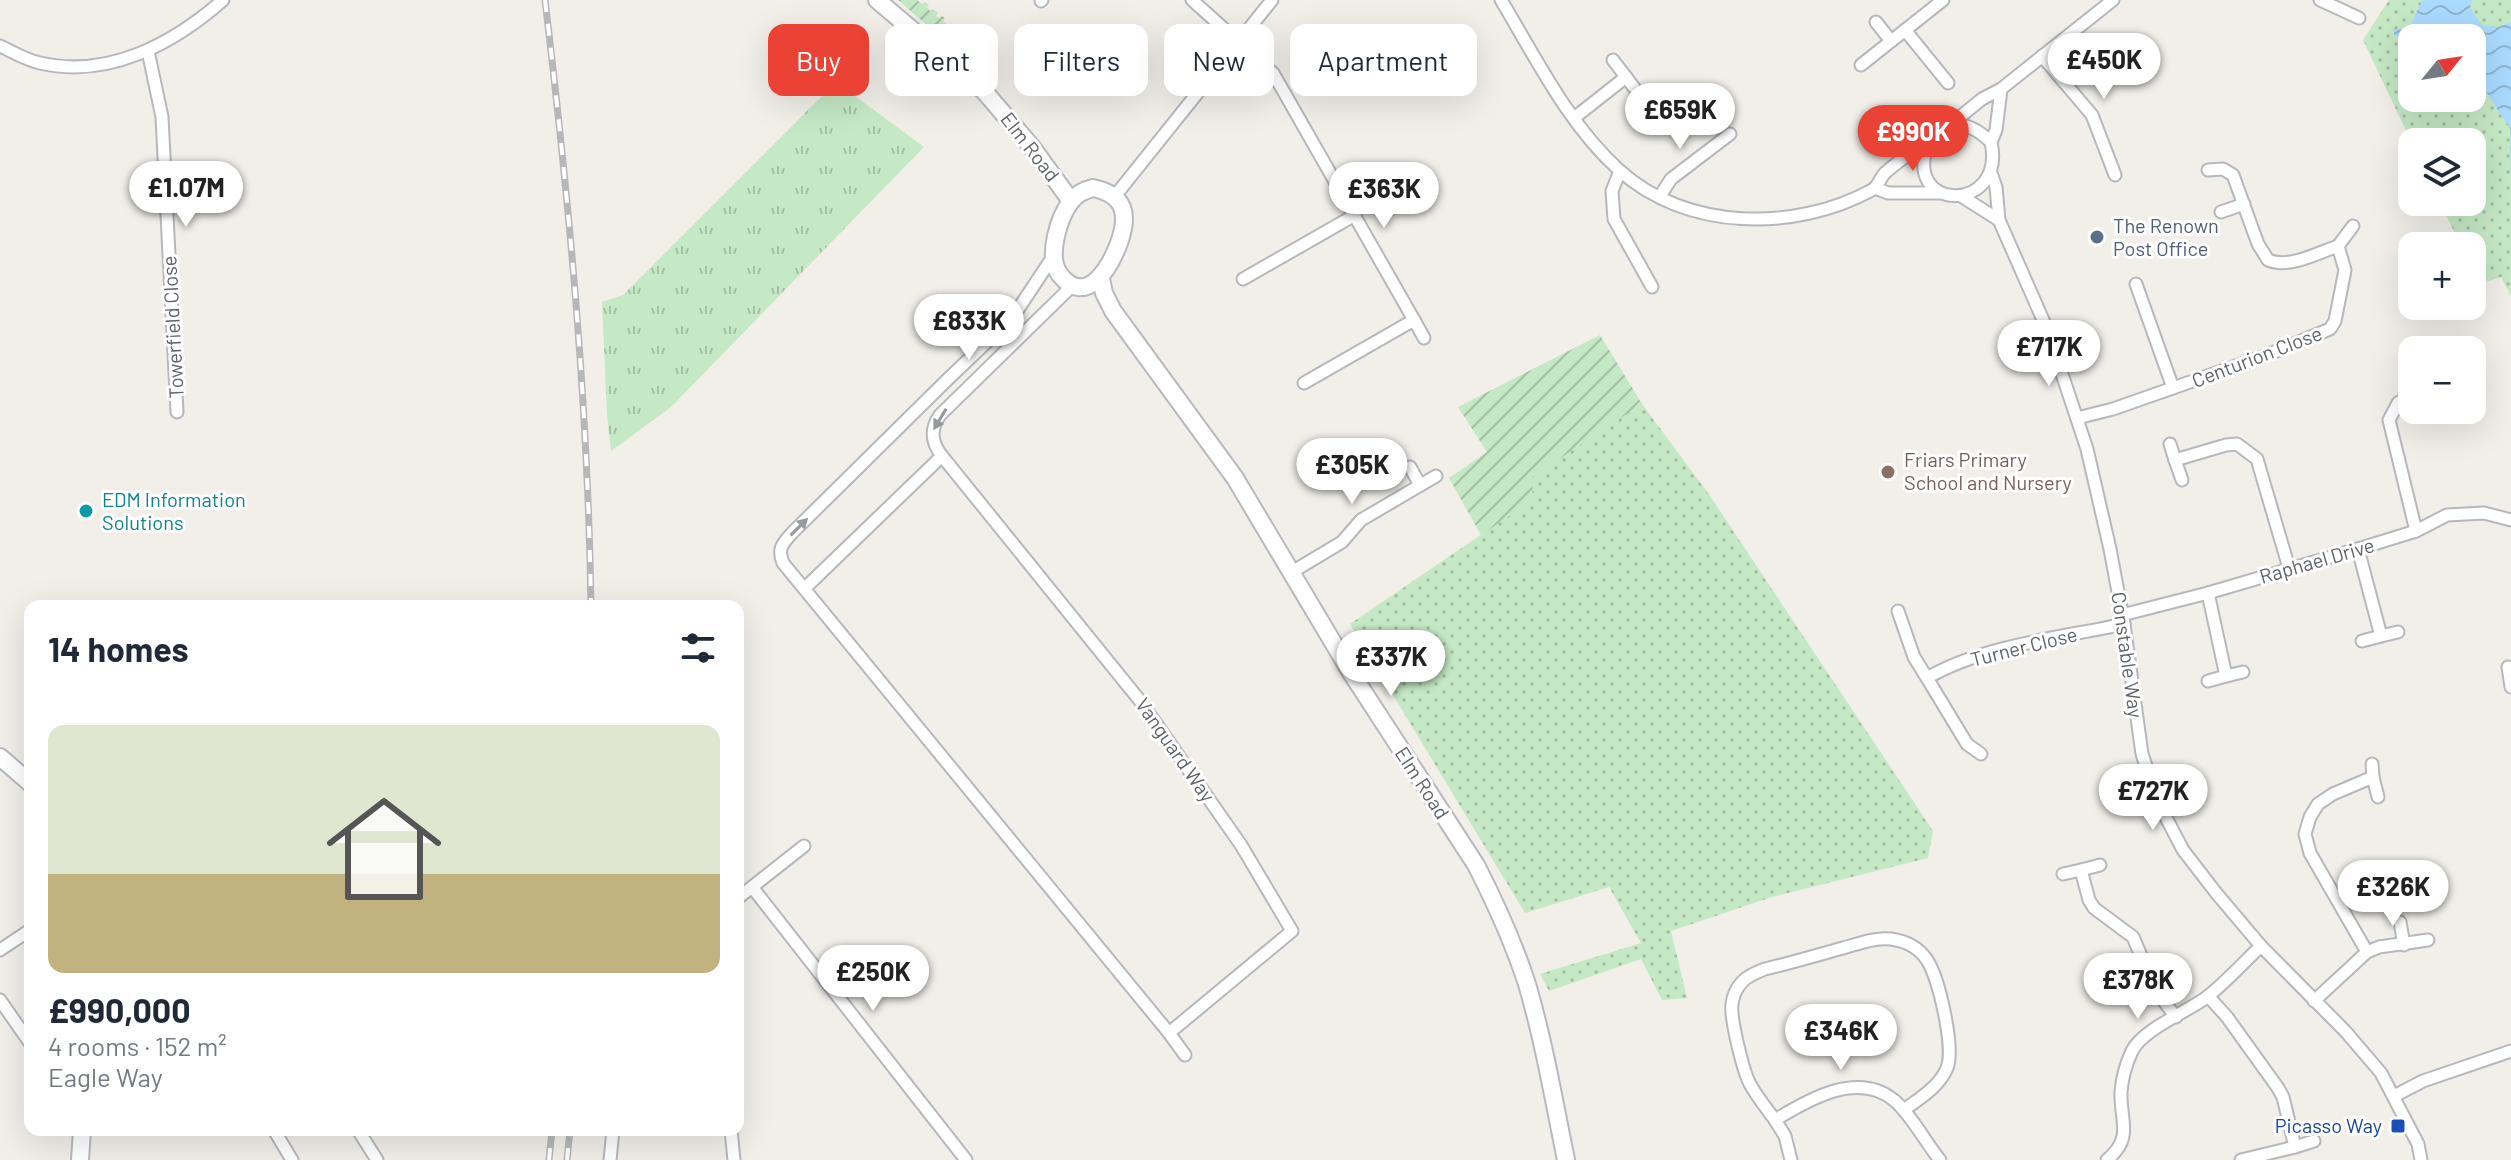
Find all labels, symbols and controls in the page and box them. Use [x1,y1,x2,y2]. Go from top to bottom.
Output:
chip: Buy [768,24,869,96]
chip: Rent [885,24,998,96]
chip: Filters [1014,24,1148,96]
chip: New [1164,24,1274,96]
chip: Apartment [1290,24,1477,96]
north arrow [2398,24,2486,112]
map controls [2398,24,2486,424]
pin: £450K [2048,33,2160,101]
text: £450K [2066,43,2142,74]
pin: £659K [1624,83,1736,151]
text: £659K [1643,93,1717,124]
pin: £990K [1857,105,1969,173]
street label: Elm Road [996,107,1065,186]
text: £990K [1876,115,1950,146]
button: layers [2398,128,2486,216]
pin: £1.07M [121,161,251,229]
pin: £363K [1328,162,1440,230]
text: £1.07M [147,171,225,202]
text: £363K [1347,172,1421,203]
place label: The Renown Post Office [2113,213,2219,260]
marker: The Renown Post Office [2088,228,2106,246]
button: + [2398,232,2486,320]
street label: Towerfield Close [156,255,188,399]
pin: £833K [913,294,1025,362]
text: £833K [932,304,1006,335]
pin: £717K [1993,320,2105,388]
street label: Centurion Close [2188,320,2325,392]
text: £717K [2015,330,2083,361]
button: − [2398,336,2486,424]
one-way arrow [933,408,947,430]
pin: £305K [1296,438,1408,506]
place label: Friars Primary School and Nursery [1904,447,2072,494]
text: £305K [1314,448,1390,479]
marker: Friars Primary School and Nursery [1879,463,1897,481]
place label: EDM Information Solutions [102,487,246,534]
marker: EDM Information Solutions [77,502,95,520]
one-way arrow [789,518,807,537]
street label: Raphael Drive [2257,532,2377,588]
street label: Constable Way [2107,590,2149,719]
street label: Turner Close [1968,621,2080,671]
icon: filters [676,626,720,670]
text: 14 homes [48,628,189,669]
pin: £337K [1335,630,1447,698]
text: £337K [1354,640,1428,671]
street label: Vanguard Way [1131,693,1220,806]
street label: Elm Road [1391,742,1455,823]
pin: £727K [2097,764,2209,832]
text: £727K [2117,774,2189,805]
icon: home [312,777,456,921]
pin: £326K [2337,860,2449,928]
text: £326K [2356,870,2430,901]
pin: £250K [817,945,929,1013]
pin: £378K [2082,953,2194,1021]
text: £250K [835,955,911,986]
text: £378K [2101,963,2175,994]
text: £990,000 [48,989,191,1030]
pin: £346K [1785,1004,1897,1072]
text: £346K [1803,1014,1879,1045]
text: 4 rooms · 152 m² [48,1030,227,1061]
text: Eagle Way [48,1061,163,1092]
place label: Picasso Way [2275,1113,2382,1137]
marker: Picasso Way [2389,1117,2407,1135]

